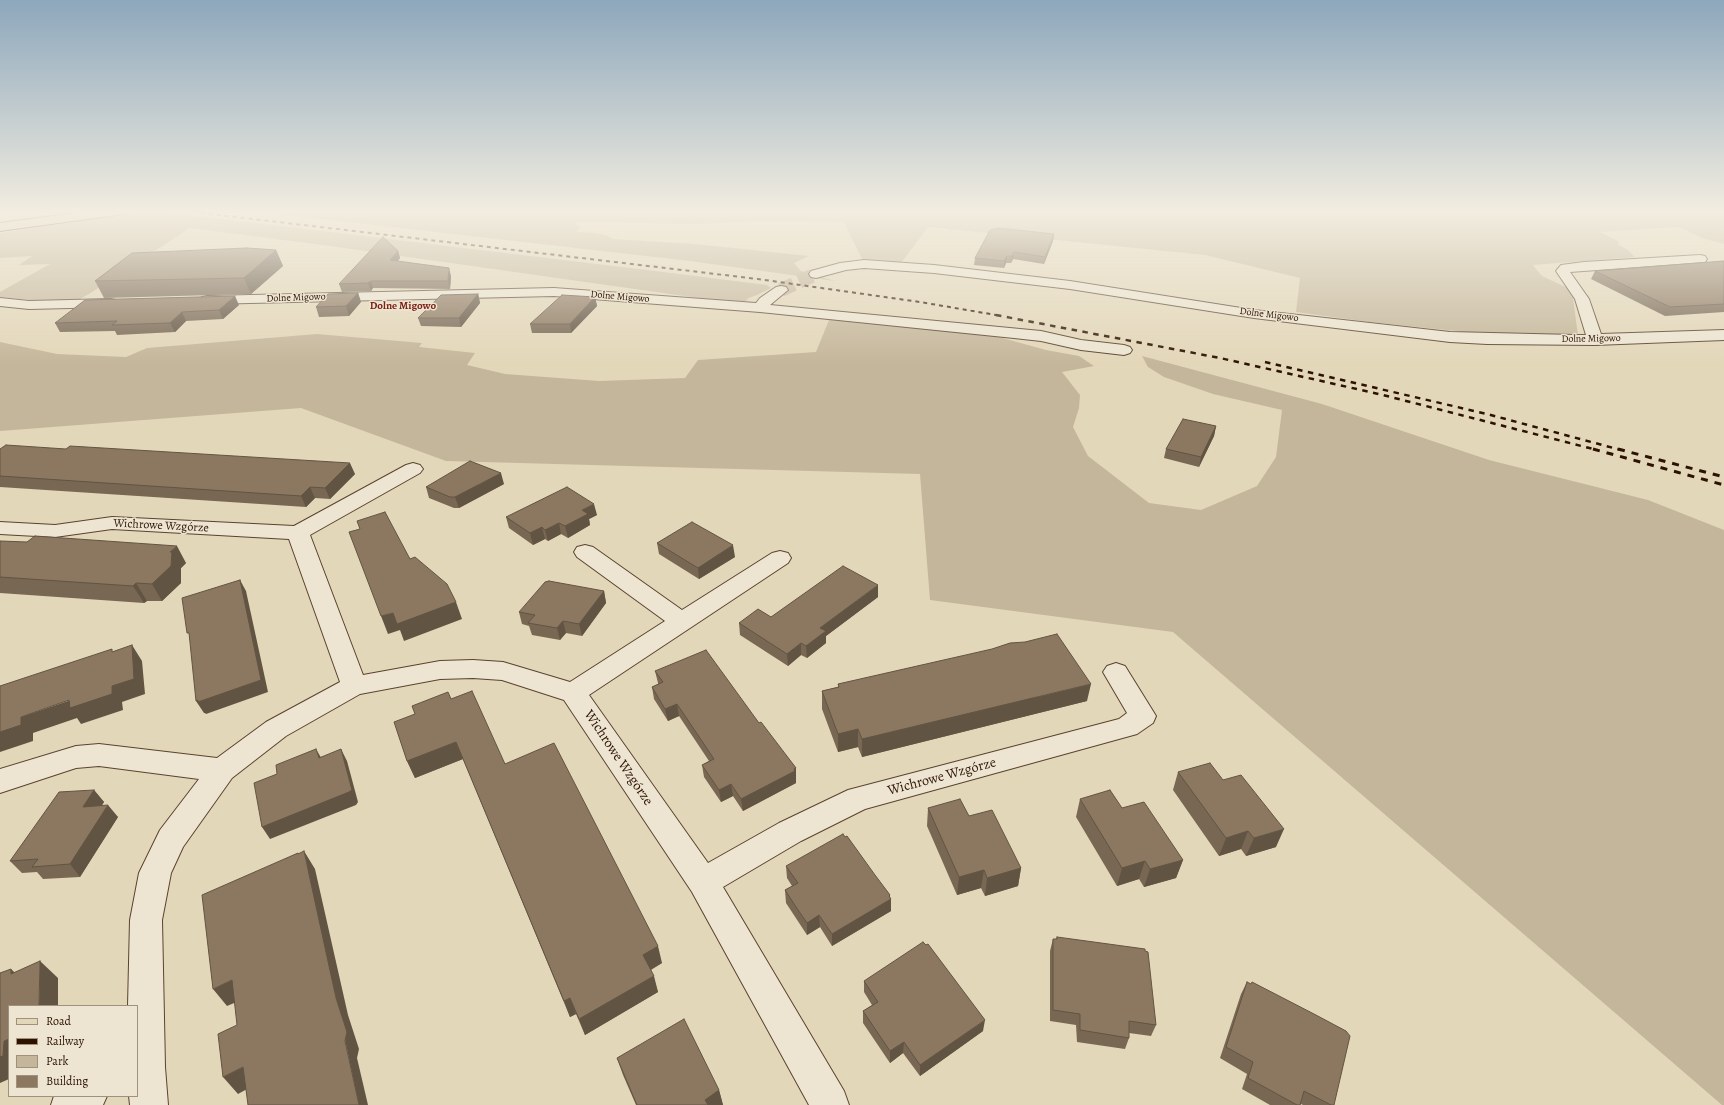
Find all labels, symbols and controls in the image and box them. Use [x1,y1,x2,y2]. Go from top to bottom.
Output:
street label: Dolne Migowo [590,288,650,306]
street label: Dolne Migowo [266,291,326,305]
district label: Dolne Migowo [370,299,436,313]
street label: Dolne Migowo [1239,305,1299,325]
street label: Dolne Migowo [1561,332,1621,346]
street label: Wichrowe Wzgórze [113,516,209,536]
street label: Wichrowe Wzgórze [580,707,656,809]
street label: Wichrowe Wzgórze [886,754,998,800]
legend [8,1005,138,1097]
text: Road [46,1013,71,1029]
text: Railway [46,1033,84,1049]
text: Park [46,1053,69,1069]
text: Building [46,1073,88,1089]

